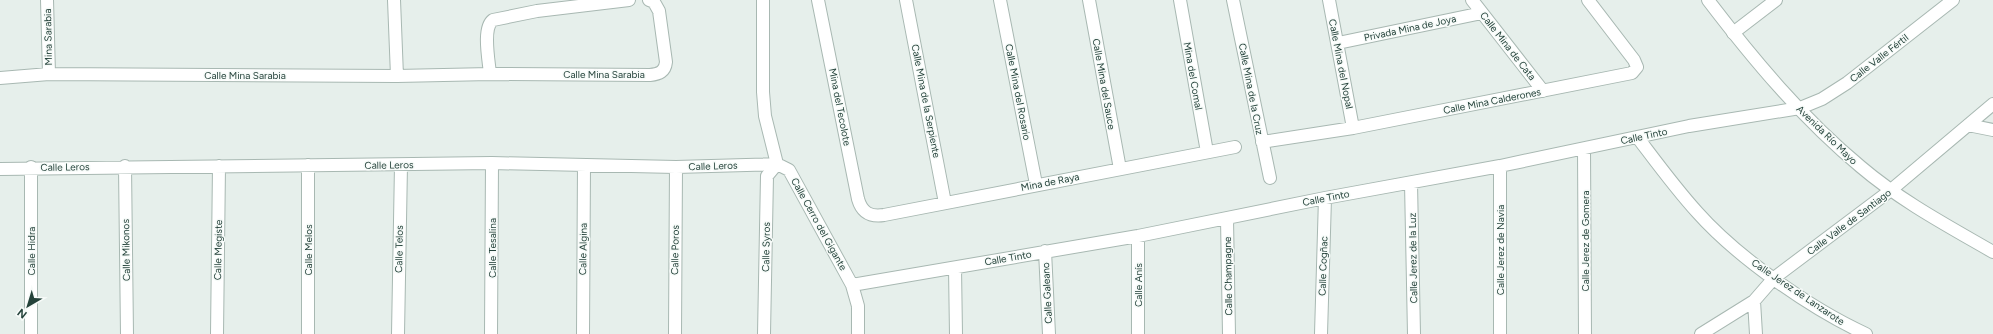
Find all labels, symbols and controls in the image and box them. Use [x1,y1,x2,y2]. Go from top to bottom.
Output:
street label: Mina Sarabia [41,8,55,66]
street label: Calle Mina de Cata [1477,9,1539,83]
street label: Privada Mina de Joya [1363,12,1457,44]
street label: Calle Mina del Nopal [1326,18,1356,110]
street label: Calle Valle Fértil [1847,31,1911,85]
street label: Calle Mina del Sauce [1090,37,1119,131]
street label: Mina del Comal [1181,41,1205,111]
street label: Calle Mina de la Cruz [1236,42,1266,136]
street label: Calle Mina de la Serpiente [909,43,944,159]
street label: Calle Mina del Rosario [1002,43,1034,141]
street label: Mina del Tecolote [826,67,854,147]
street label: Calle Mina Sarabia [563,68,645,81]
street label: Calle Mina Sarabia [204,69,286,82]
street label: Calle Mina Calderones [1442,85,1542,117]
street label: Avenida Río Mayo [1794,103,1860,168]
street label: Calle Tinto [1619,125,1669,147]
street label: Calle Leros [364,158,414,172]
street label: Calle Leros [688,159,738,173]
street label: Calle Leros [40,160,90,174]
street label: Mina de Raya [1020,170,1080,194]
street label: Calle Cerro del Gigante [788,175,850,273]
street label: Calle Valle de Santiago [1804,186,1894,258]
street label: Calle Tinto [1301,187,1351,209]
street label: Calle Jerez de Gomera [1579,190,1592,292]
street label: Calle Jerez de Navia [1494,205,1507,295]
street label: Calle Jerez de la Luz [1406,212,1420,303]
street label: Calle Tesalina [486,218,499,278]
street label: Calle Mikonos [119,219,133,281]
street label: Calle Megiste [211,219,225,280]
street label: Calle Syros [759,222,773,272]
street label: Calle Algina [576,223,590,275]
street label: Calle Melos [302,224,315,276]
street label: Calle Telos [392,225,406,273]
street label: Calle Poros [668,225,682,275]
street label: Calle Hidra [25,227,38,275]
street label: Calle Cogñac [1315,235,1331,296]
street label: Calle Champagne [1221,236,1235,316]
street label: Calle Tinto [983,247,1033,269]
street label: Calle Jerez de Lanzarote [1749,256,1847,328]
street label: Calle Galeano [1039,262,1055,324]
street label: Calle Anís [1132,263,1145,307]
north arrow [8,286,48,326]
text: N [15,306,30,321]

